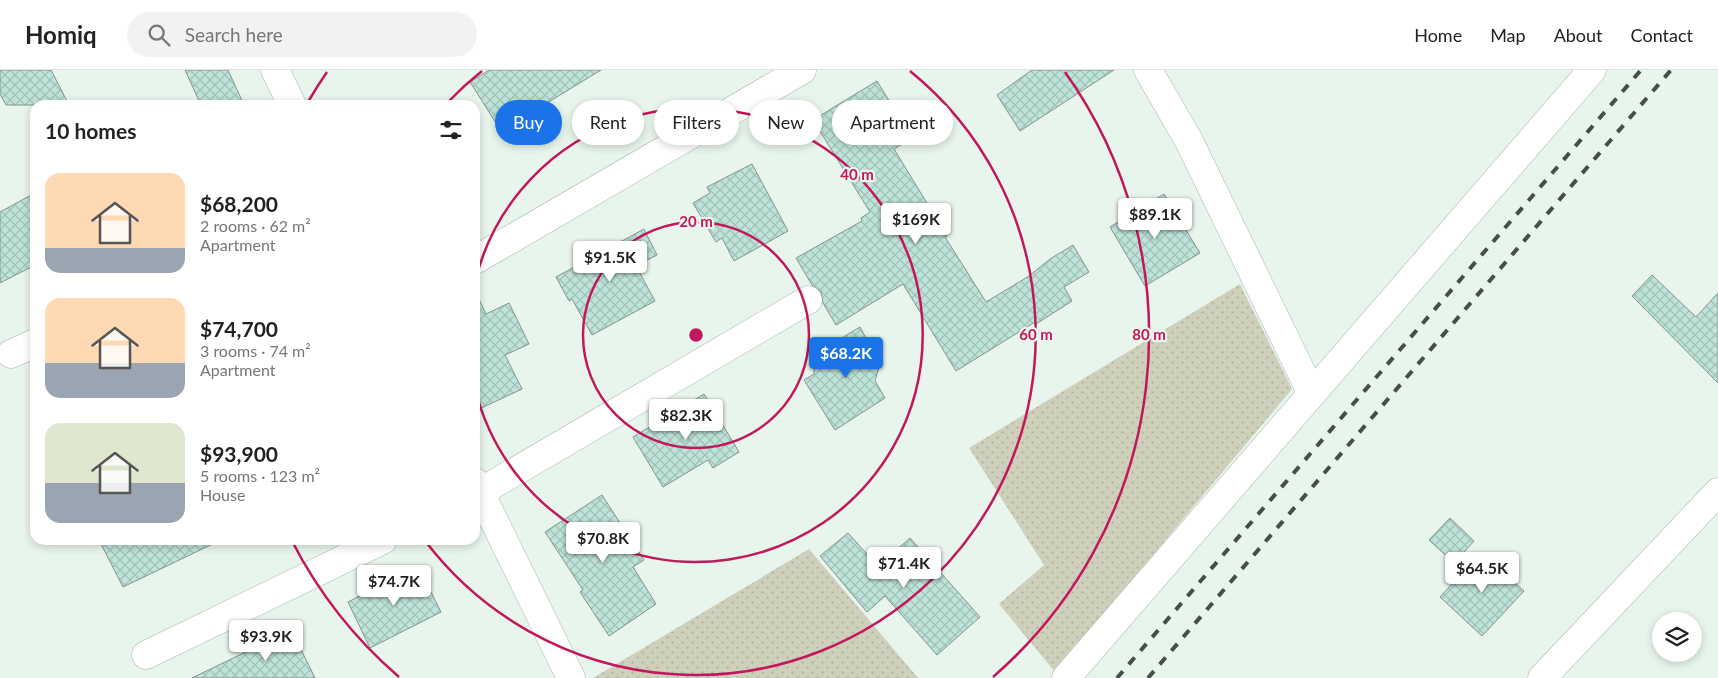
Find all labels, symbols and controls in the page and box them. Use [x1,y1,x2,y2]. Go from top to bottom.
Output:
search box [127,12,477,57]
text: Homiq [25,20,97,49]
icon: search [145,21,173,49]
text: Search here [185,23,283,46]
text: Home [1414,24,1462,46]
text: Map [1490,24,1526,46]
text: About [1554,24,1603,46]
text: Contact [1631,24,1693,46]
chip: Buy [495,100,562,145]
chip: Rent [572,100,644,145]
chip: Filters [654,100,739,145]
chip: New [749,100,822,145]
chip: Apartment [832,100,953,145]
icon: filters [437,116,465,144]
text: 10 homes [45,118,136,143]
text: 40 m [840,165,874,183]
text: $68,200 [200,191,278,216]
icon: home [85,193,145,253]
pin: $89.1K [1114,198,1196,240]
pin: $169K [881,202,951,245]
text: $89.1K [1129,204,1181,223]
text: $169K [892,209,940,228]
text: 20 m [679,212,713,230]
text: 2 rooms · 62 m² [200,216,311,235]
text: Apartment [200,235,275,254]
pin: $91.5K [569,240,651,283]
text: $91.5K [584,247,636,266]
text: $74,700 [200,316,278,341]
icon: home [85,318,145,378]
text: 60 m [1019,325,1053,343]
text: 80 m [1132,325,1166,343]
centre of rings [687,326,705,344]
pin: $68.2K [805,336,887,379]
text: 3 rooms · 74 m² [200,341,311,360]
text: $68.2K [820,343,872,362]
text: Apartment [200,360,275,379]
pin: $82.3K [645,398,727,441]
text: $82.3K [660,405,712,424]
text: $93,900 [200,441,278,466]
icon: home [85,443,145,503]
text: 5 rooms · 123 m² [200,466,320,485]
text: House [200,485,245,504]
pin: $70.8K [562,522,644,564]
text: $70.8K [577,528,629,547]
pin: $71.4K [863,546,945,589]
pin: $64.5K [1441,552,1523,594]
text: $71.4K [878,553,930,572]
text: $64.5K [1456,558,1508,577]
pin: $74.7K [353,564,435,607]
text: $74.7K [368,571,420,590]
map controls [1652,612,1702,662]
button: layers [1652,612,1702,662]
pin: $93.9K [225,620,307,662]
text: $93.9K [240,626,292,645]

